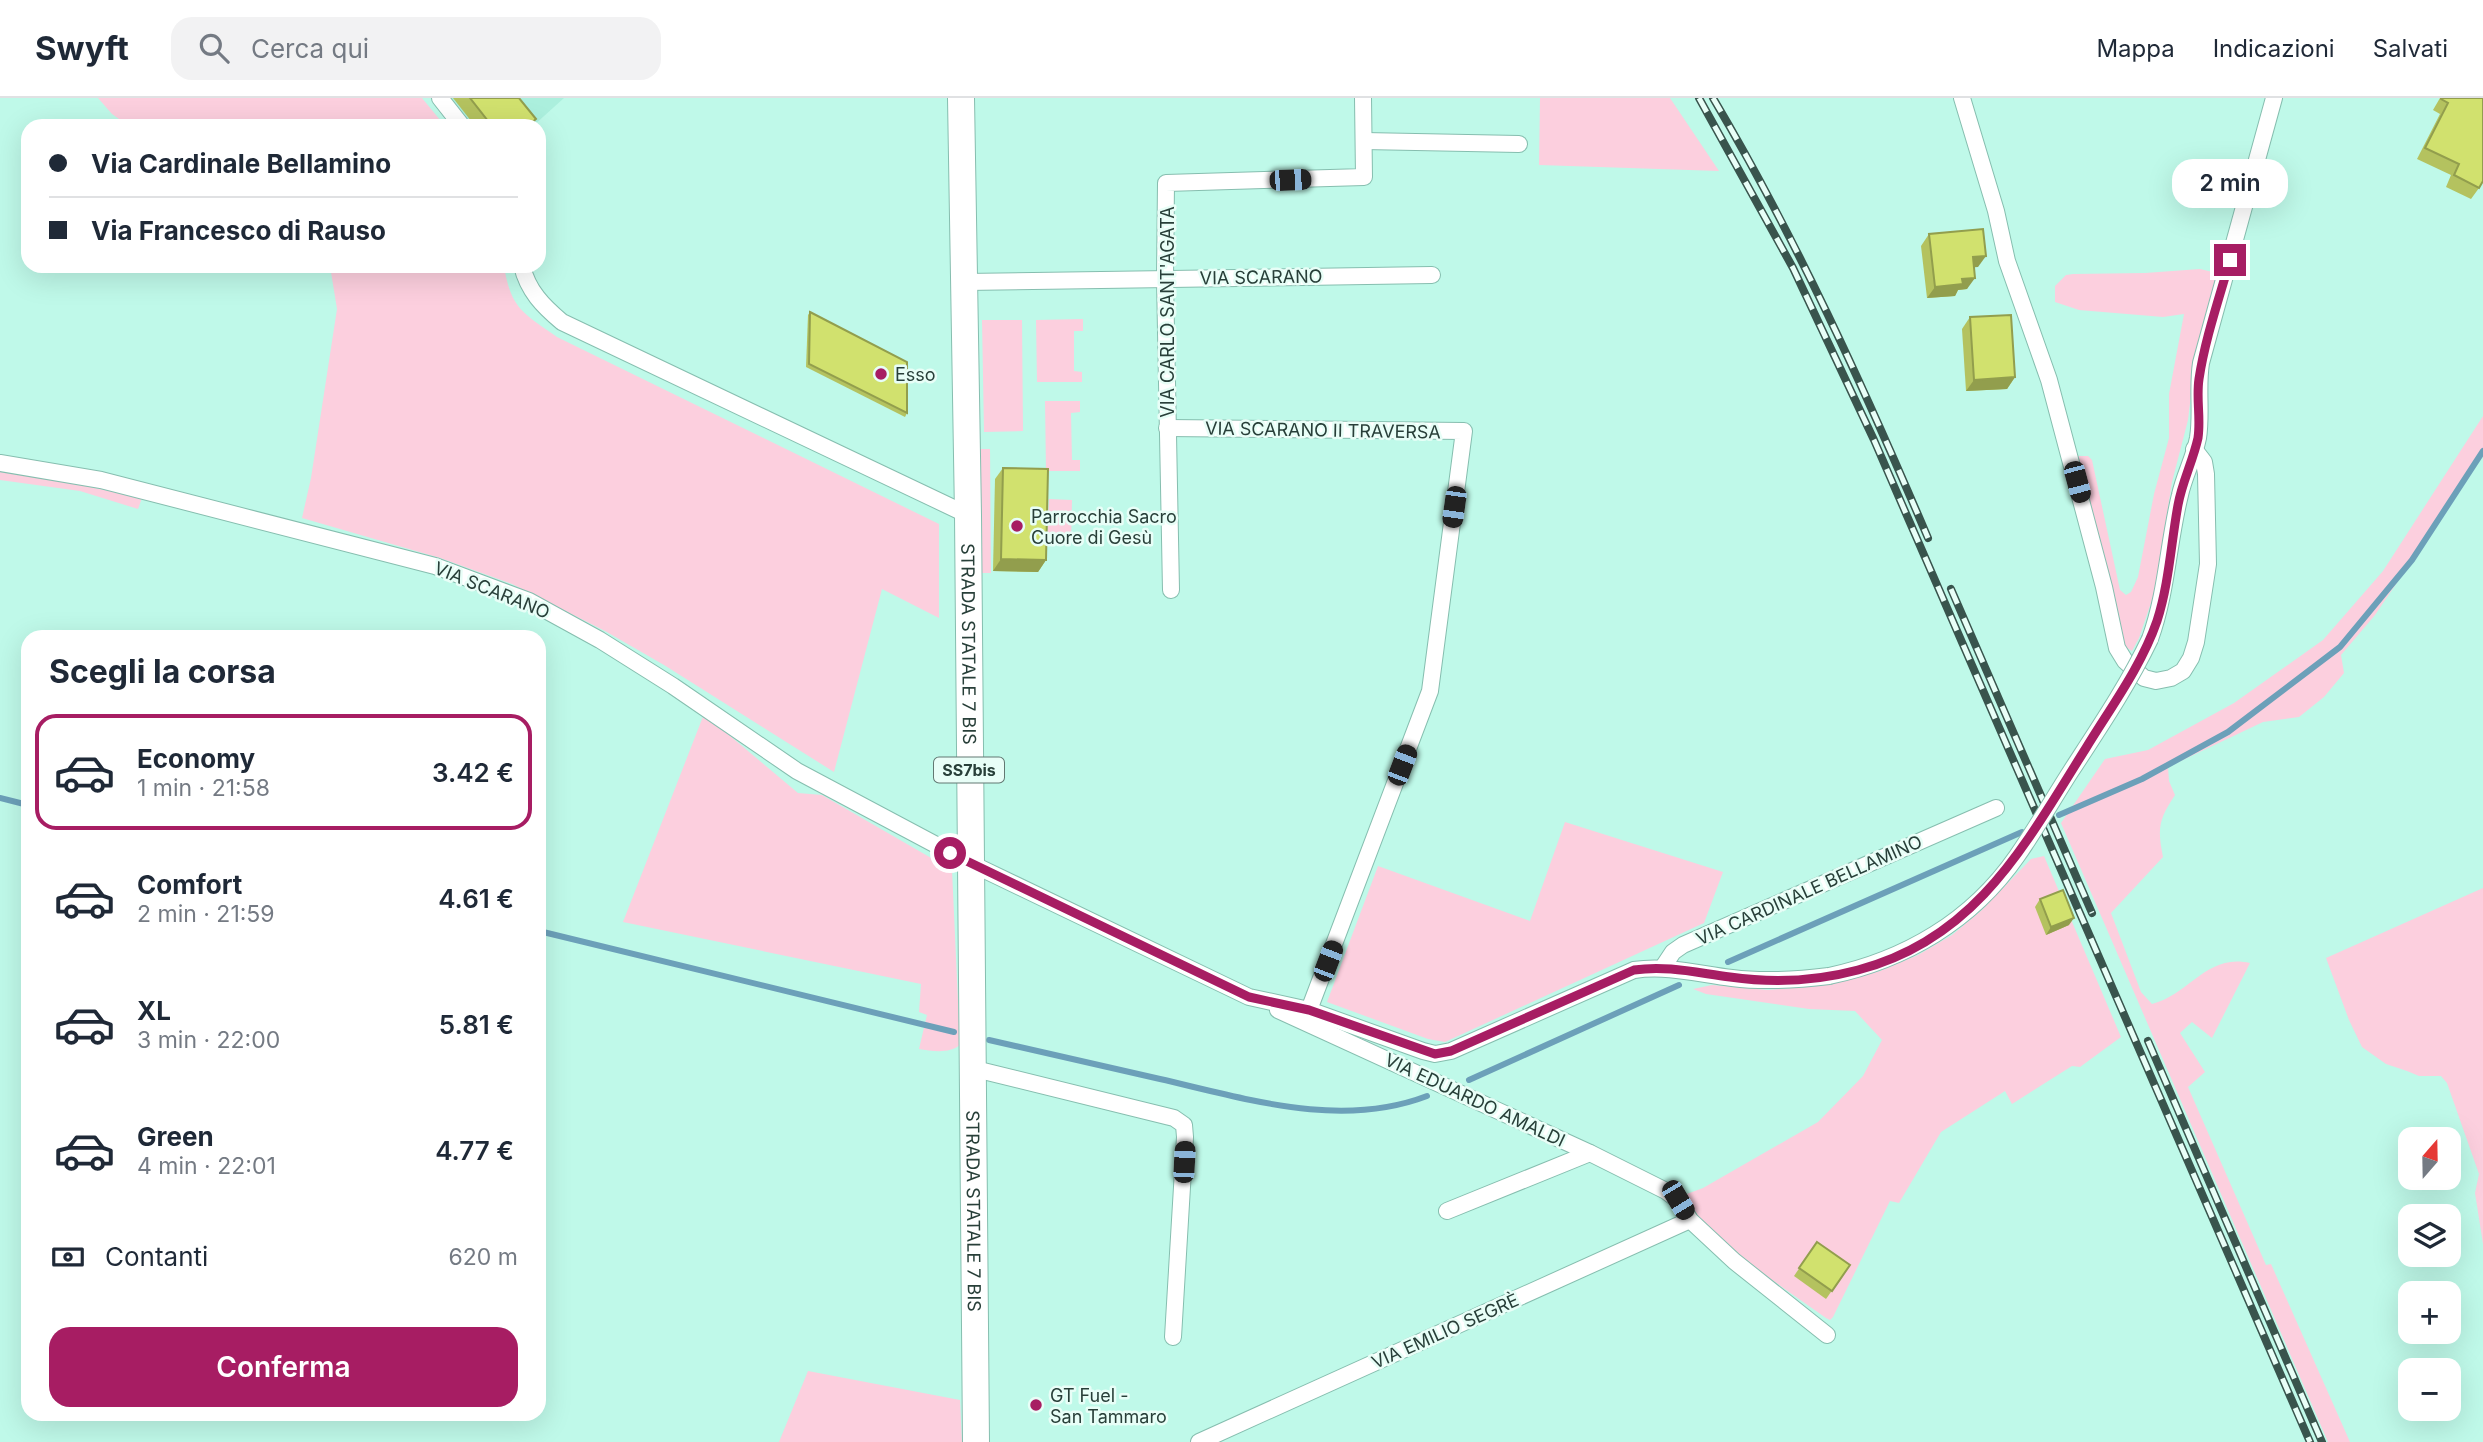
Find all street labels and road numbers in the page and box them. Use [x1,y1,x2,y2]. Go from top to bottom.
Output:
street label: VIA CARLO SANT'AGATA [1157,206,1178,418]
street label: VIA SCARANO [1199,265,1323,289]
street label: VIA SCARANO II TRAVERSA [1205,417,1441,443]
street label: STRADA STATALE 7 BIS [958,543,980,745]
street label: VIA SCARANO [431,557,553,623]
road number: SS7bis [934,758,1004,782]
street label: VIA CARDINALE BELLAMINO [1693,831,1925,949]
street label: VIA EDUARDO AMALDI [1382,1049,1568,1151]
street label: STRADA STATALE 7 BIS [963,1110,985,1312]
street label: VIA EMILIO SEGRÈ [1368,1288,1522,1373]

